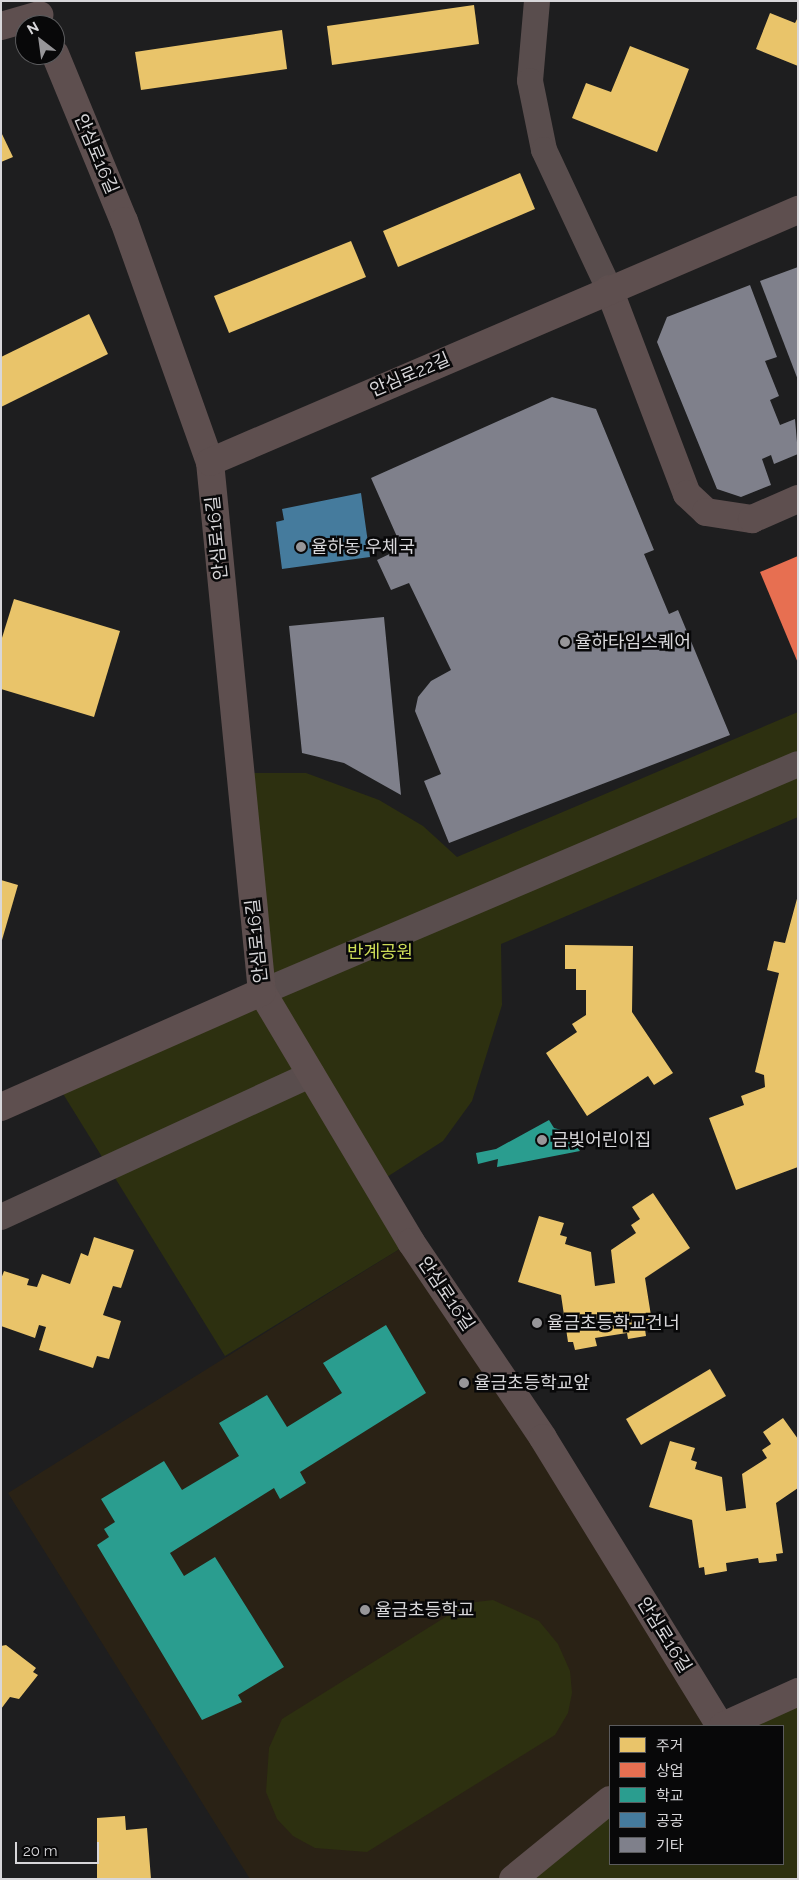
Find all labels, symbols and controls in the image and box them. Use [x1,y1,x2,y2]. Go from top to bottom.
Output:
north arrow [15,15,65,65]
text: N [24,18,42,37]
street label: 안심로16길 [69,111,123,197]
street label: 안심로22길 [367,348,453,402]
street label: 안심로16길 [202,495,232,581]
place label: 율하동 우체국 [311,536,415,558]
marker: 율하동 우체국 [295,541,307,553]
place label: 율하타임스퀘어 [575,631,691,653]
marker: 율하타임스퀘어 [559,636,571,648]
street label: 안심로16길 [242,898,272,984]
park label: 반계공원 [347,941,413,963]
place label: 금빛어린이집 [552,1129,651,1151]
marker: 금빛어린이집 [536,1134,548,1146]
street label: 안심로16길 [413,1253,479,1335]
place label: 율금초등학교건너 [547,1312,679,1334]
marker: 율금초등학교건너 [531,1317,543,1329]
place label: 율금초등학교앞 [474,1372,590,1394]
marker: 율금초등학교앞 [458,1377,470,1389]
street label: 안심로16길 [632,1593,696,1677]
place label: 율금초등학교 [375,1599,474,1621]
marker: 율금초등학교 [359,1604,371,1616]
legend [609,1725,784,1865]
text: 주거 [656,1737,684,1755]
text: 상업 [656,1762,684,1780]
text: 학교 [656,1787,684,1805]
text: 공공 [656,1812,684,1830]
scale bar [18,1832,101,1864]
text: 기타 [656,1837,684,1855]
text: 20 m [23,1842,58,1860]

